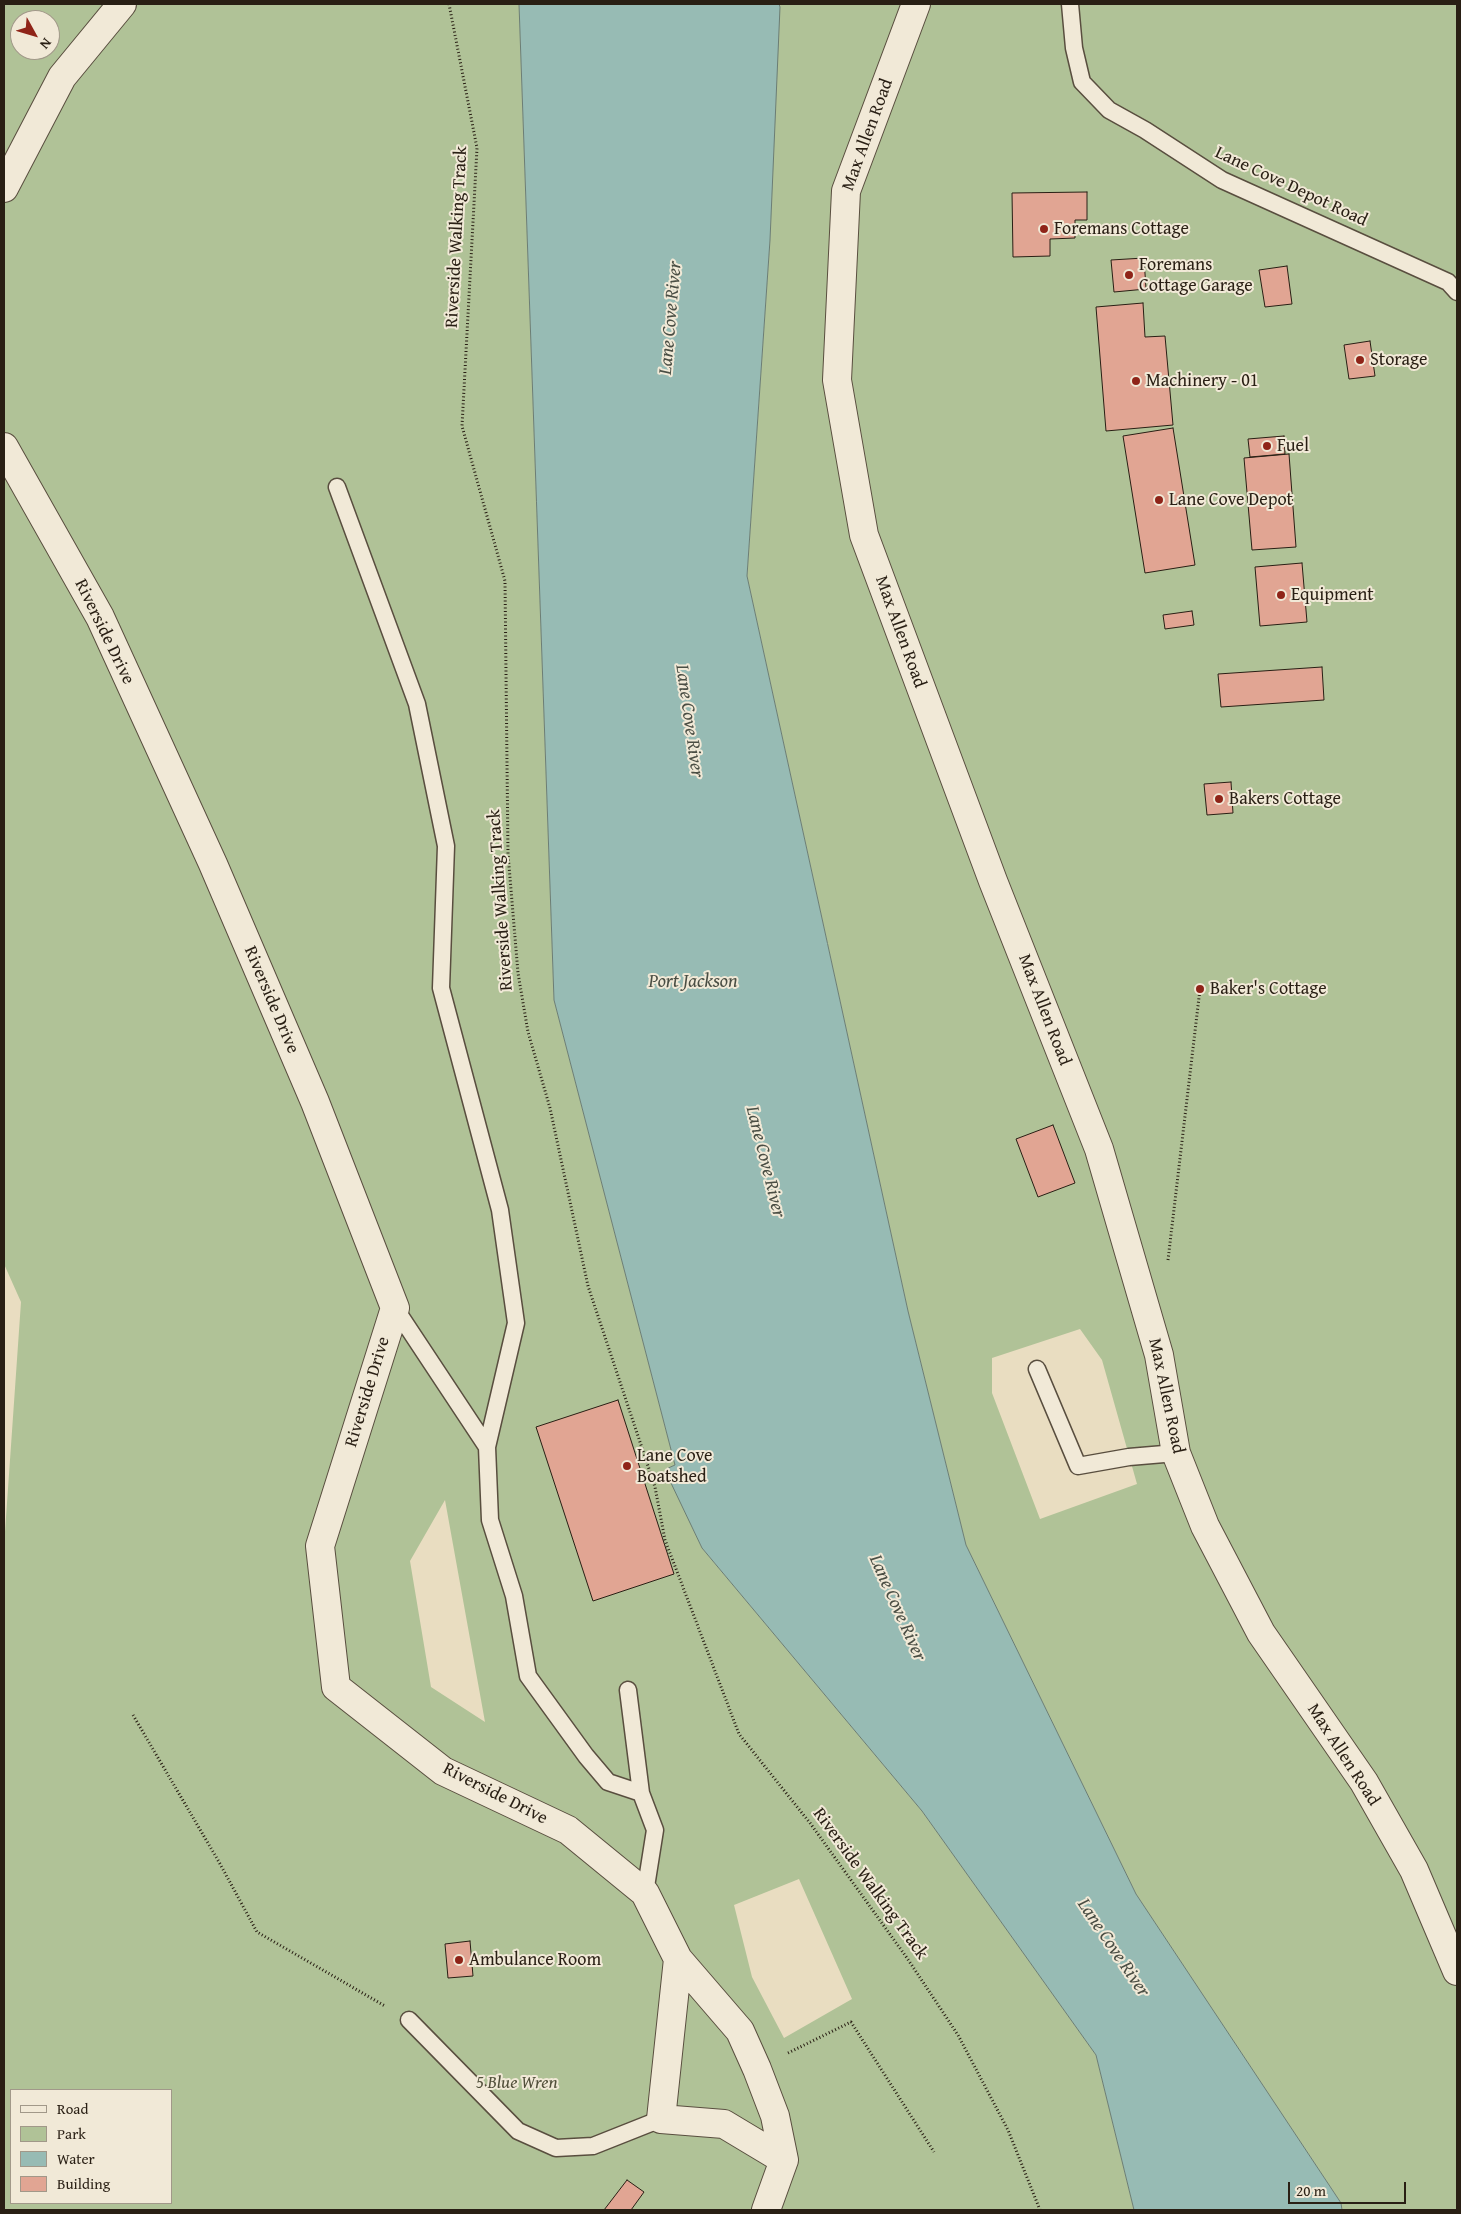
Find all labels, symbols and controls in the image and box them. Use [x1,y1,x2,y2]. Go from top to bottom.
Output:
north arrow [10,10,60,60]
text: N [35,34,57,54]
street label: Max Allen Road [838,76,898,194]
street label: Lane Cove Depot Road [1211,142,1371,232]
street label: Riverside Walking Track [441,146,473,328]
place label: Foremans Cottage [1054,218,1189,240]
marker: Foremans Cottage [1038,223,1050,235]
place label: Foremans Cottage Garage [1139,254,1253,296]
water label: Lane Cove River [655,260,687,376]
marker: Foremans Cottage Garage [1123,269,1135,281]
place label: Storage [1370,349,1427,371]
marker: Storage [1354,354,1366,366]
place label: Machinery - 01 [1146,370,1259,392]
marker: Machinery - 01 [1130,375,1142,387]
place label: Fuel [1277,435,1309,457]
marker: Fuel [1261,440,1273,452]
place label: Lane Cove Depot [1169,489,1293,511]
marker: Lane Cove Depot [1153,494,1165,506]
street label: Max Allen Road [870,573,930,691]
street label: Riverside Drive [69,576,139,688]
place label: Equipment [1291,584,1374,606]
marker: Equipment [1275,589,1287,601]
water label: Lane Cove River [670,663,708,779]
place label: Bakers Cottage [1229,788,1341,810]
marker: Bakers Cottage [1213,793,1225,805]
street label: Riverside Walking Track [484,808,518,992]
street label: Riverside Drive [239,943,303,1057]
street label: Max Allen Road [1013,951,1075,1069]
water label: Port Jackson [648,971,738,993]
place label: Baker's Cottage [1210,978,1327,1000]
marker: Baker's Cottage [1194,983,1206,995]
water label: Lane Cove River [740,1104,790,1220]
street label: Riverside Drive [341,1334,395,1450]
street label: Max Allen Road [1143,1336,1189,1456]
place label: Lane Cove Boatshed [637,1445,712,1488]
marker: Lane Cove Boatshed [621,1460,633,1472]
water label: Lane Cove River [863,1551,931,1665]
street label: Max Allen Road [1302,1700,1384,1810]
street label: Riverside Drive [439,1758,551,1830]
street label: Riverside Walking Track [808,1804,932,1964]
water label: Lane Cove River [1072,1894,1154,2002]
place label: Ambulance Room [469,1949,601,1971]
marker: Ambulance Room [453,1954,465,1966]
park label: 5 Blue Wren [476,2072,558,2094]
legend [10,2089,172,2204]
text: Road [57,2098,88,2119]
text: Park [57,2123,86,2144]
text: Water [57,2148,95,2169]
scale bar [1291,2172,1408,2204]
text: Building [57,2173,110,2194]
text: 20 m [1296,2180,1326,2201]

